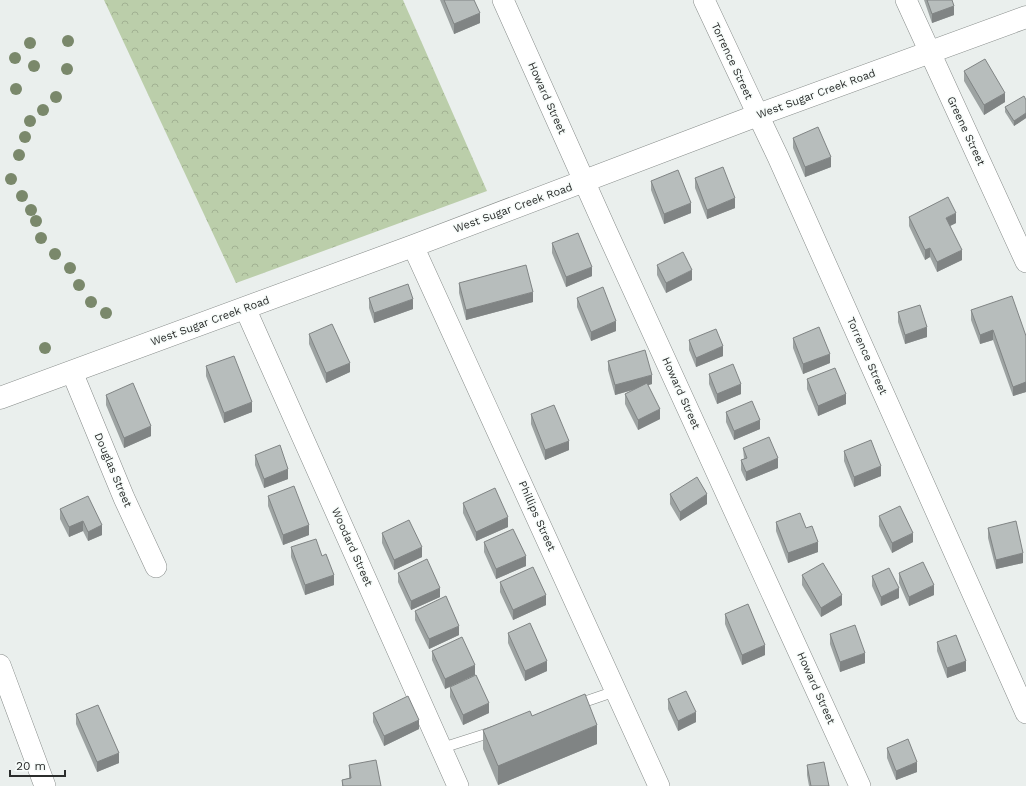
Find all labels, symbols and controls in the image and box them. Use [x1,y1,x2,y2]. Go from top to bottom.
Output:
street label: Torrence Street [708,20,756,102]
street label: Howard Street [525,60,569,137]
street label: West Sugar Creek Road [755,66,877,122]
street label: Greene Street [944,94,988,168]
street label: West Sugar Creek Road [452,180,574,236]
street label: West Sugar Creek Road [149,293,271,349]
street label: Torrence Street [844,315,890,397]
street label: Howard Street [659,355,703,432]
street label: Douglas Street [92,431,135,509]
street label: Phillips Street [516,479,558,554]
street label: Woodard Street [329,506,375,589]
street label: Howard Street [794,650,838,727]
scale bar [10,752,65,778]
text: 20 m [16,759,46,773]

